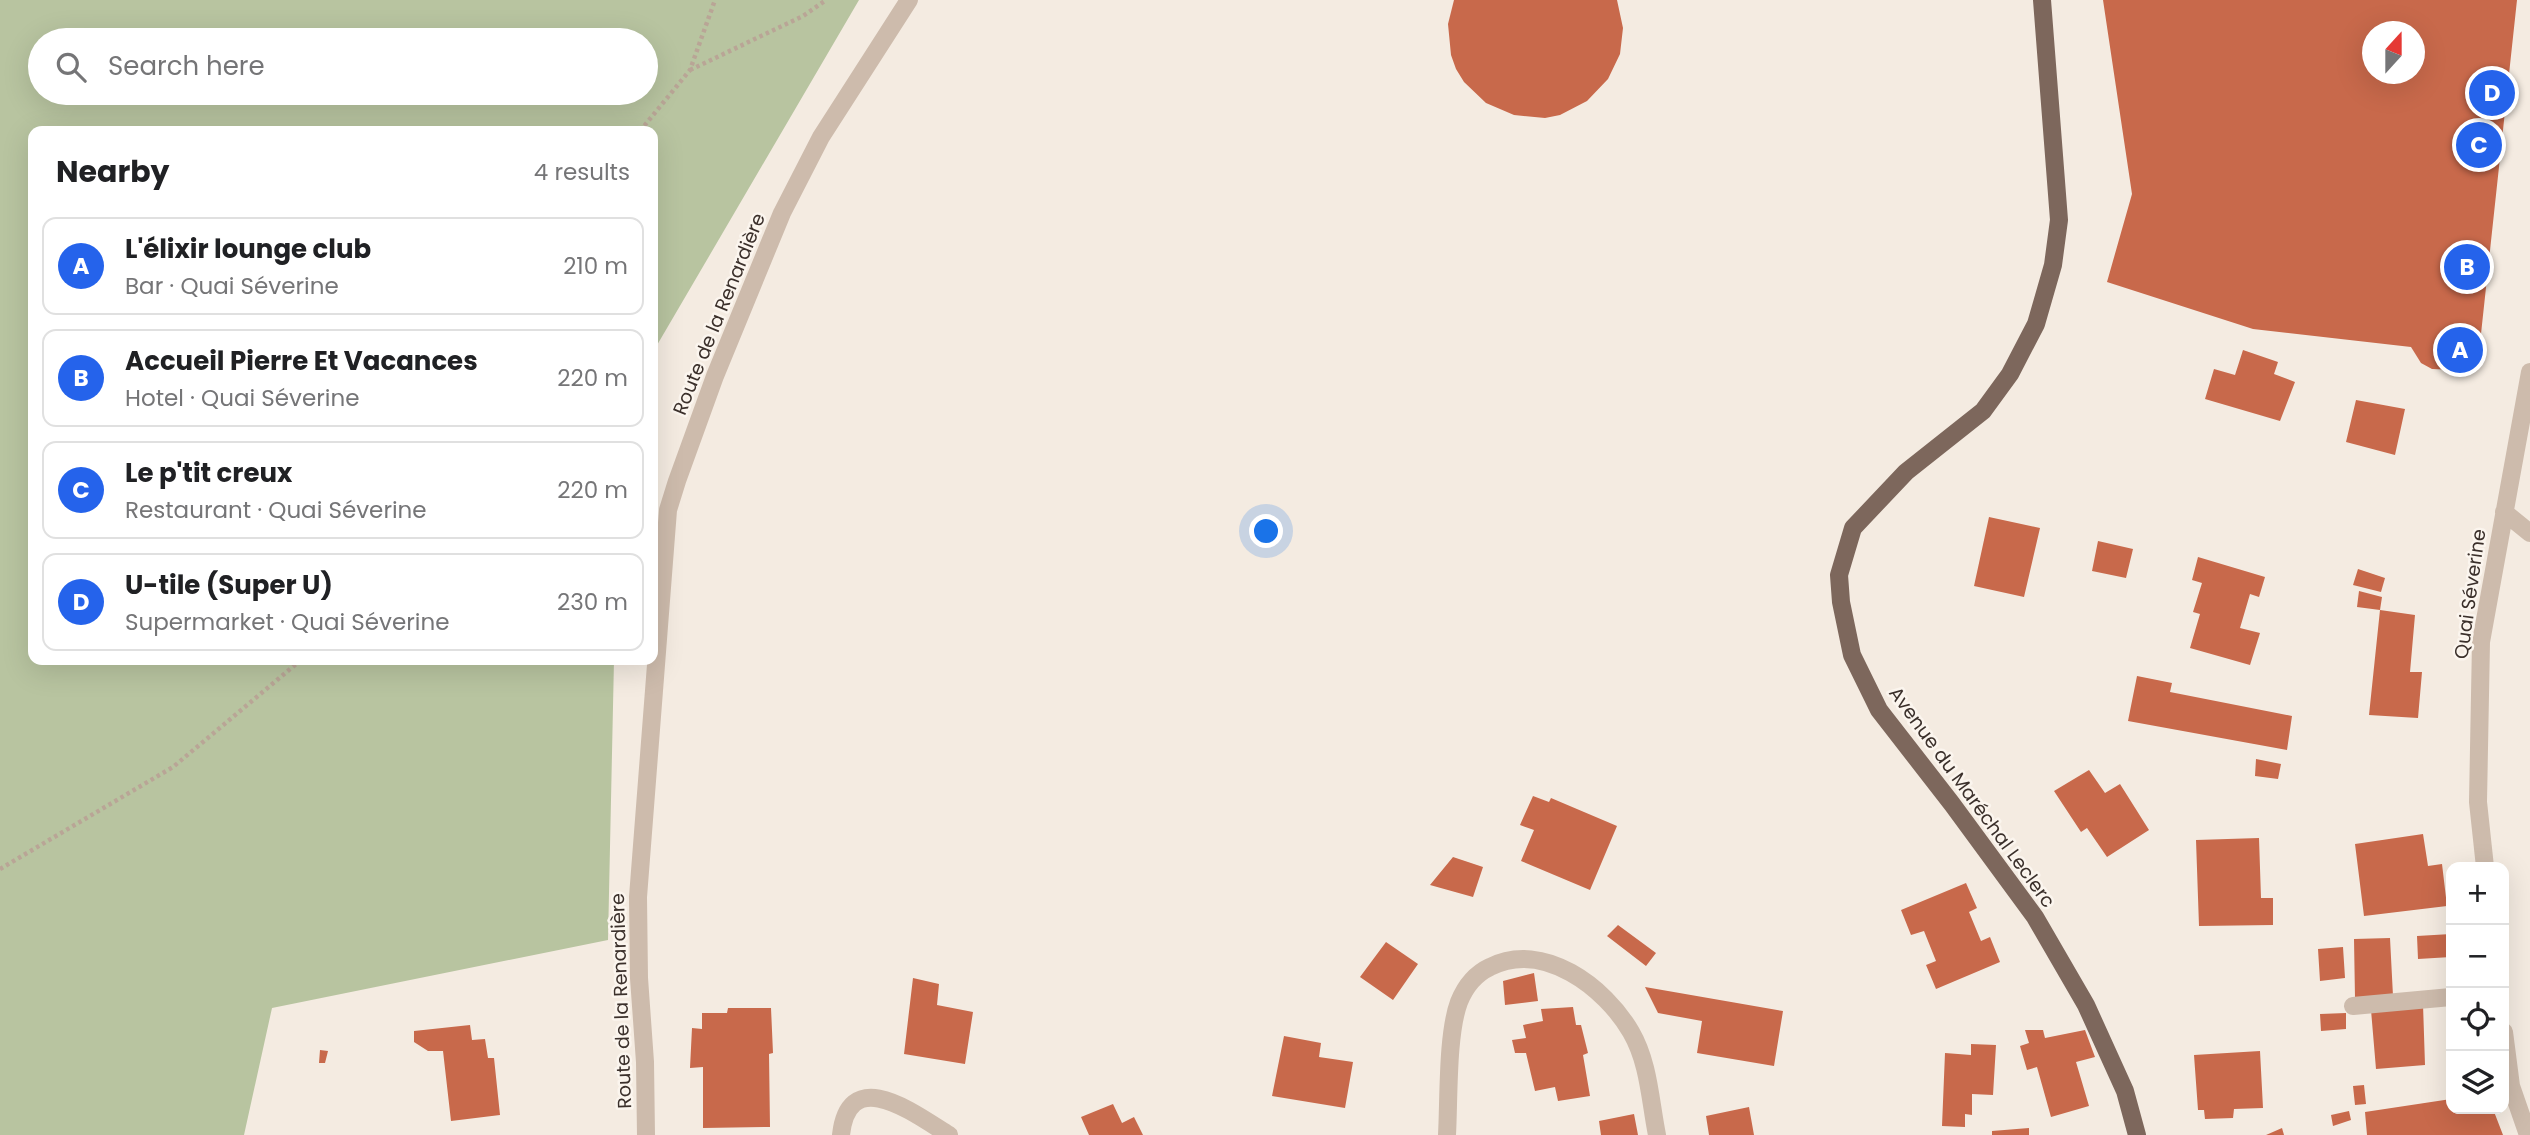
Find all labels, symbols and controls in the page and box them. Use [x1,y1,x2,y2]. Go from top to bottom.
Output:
north arrow [2362,21,2425,84]
search box [28,28,658,105]
icon: search [52,48,90,86]
text: Search here [108,48,265,84]
pin: D [2469,67,2515,119]
pin: C [2456,119,2502,171]
text: Nearby [56,150,170,193]
text: 4 results [534,156,630,188]
street label: Route de la Renardière [666,209,772,419]
text: L'élixir lounge club [125,231,371,267]
pin: B [2444,241,2490,293]
text: A [73,250,89,282]
text: 210 m [563,250,628,282]
text: Bar · Quai Séverine [125,270,339,302]
pin: A [2437,324,2483,376]
text: Accueil Pierre Et Vacances [125,343,478,379]
text: B [73,362,89,394]
text: 220 m [557,362,628,394]
text: Hotel · Quai Séverine [125,382,359,414]
text: Le p'tit creux [125,455,292,491]
text: C [72,474,90,506]
text: 220 m [557,474,628,506]
text: Restaurant · Quai Séverine [125,494,427,526]
your location [1249,514,1283,548]
street label: Quai Séverine [2448,527,2492,661]
text: U-tile (Super U) [125,567,333,603]
text: D [73,586,89,618]
text: 230 m [557,586,628,618]
text: Supermarket · Quai Séverine [125,606,449,638]
street label: Avenue du Maréchal Leclerc [1882,681,2062,913]
map controls [2446,862,2509,1114]
button: + [2446,862,2509,925]
street label: Route de la Renardière [604,893,638,1109]
button: − [2446,925,2509,988]
button: locate [2446,988,2509,1051]
button: layers [2446,1051,2509,1114]

